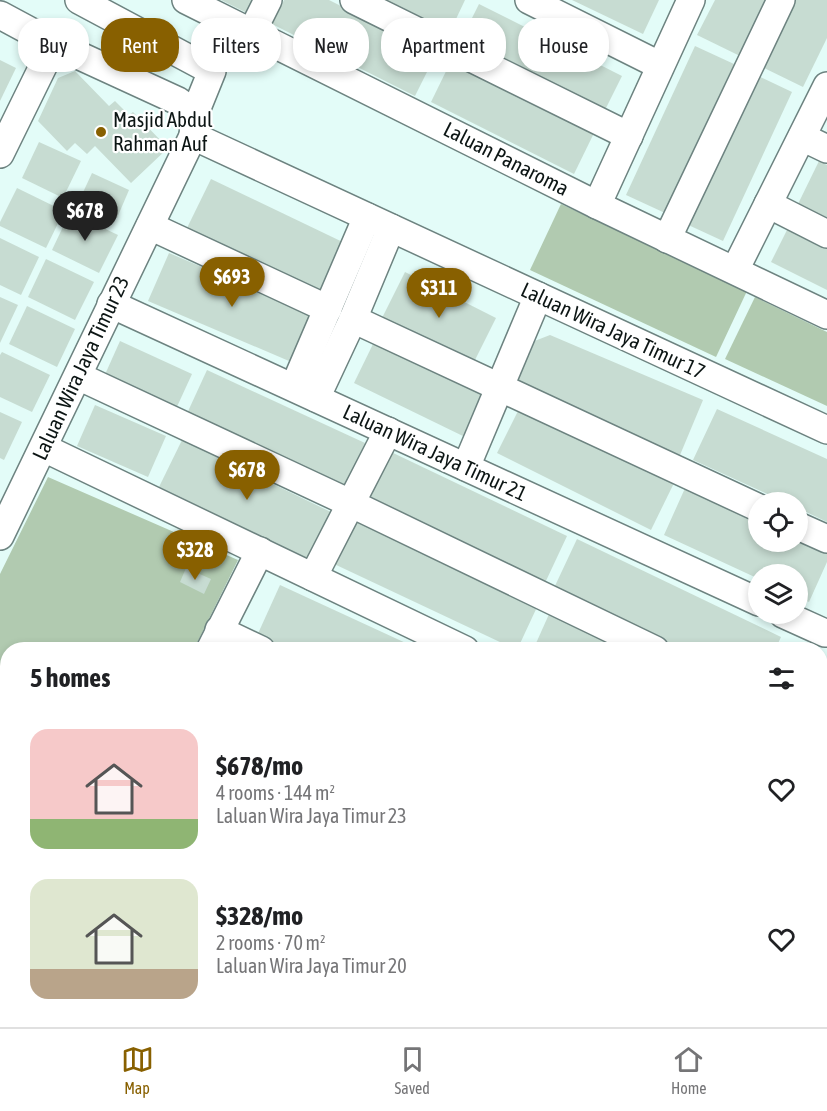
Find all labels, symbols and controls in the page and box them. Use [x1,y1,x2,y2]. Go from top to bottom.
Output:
chip: Buy [18,18,89,72]
chip: Rent [101,18,179,72]
chip: Filters [191,18,281,72]
chip: New [293,18,369,72]
chip: Apartment [381,18,506,72]
chip: House [518,18,609,72]
place label: Masjid Abdul Rahman Auf [113,107,213,155]
street label: Laluan Panaroma [440,116,573,200]
marker: Masjid Abdul Rahman Auf [94,125,108,139]
pin: $678 [49,191,121,242]
text: $678 [67,199,103,222]
pin: $693 [196,257,268,308]
text: $693 [214,265,250,288]
pin: $311 [403,268,475,319]
street label: Laluan Wira Jaya Timur 23 [27,272,133,463]
text: $311 [421,276,457,299]
street label: Laluan Wira Jaya Timur 17 [518,277,709,383]
street label: Laluan Wira Jaya Timur 21 [340,399,531,505]
pin: $678 [211,450,283,501]
text: $678 [229,458,265,481]
map controls [748,492,808,624]
button: locate [748,492,808,552]
pin: $328 [159,530,231,581]
text: $328 [177,538,213,561]
button: layers [748,564,808,624]
icon: filters [765,662,798,695]
text: 5 homes [30,663,110,693]
text: $678/mo [216,751,303,781]
icon: home [78,753,150,825]
icon: heart [765,773,798,806]
text: 4 rooms · 144 m² [216,781,335,804]
text: Laluan Wira Jaya Timur 23 [216,804,407,827]
text: $328/mo [216,901,303,931]
icon: home [78,903,150,975]
icon: heart [765,923,798,956]
text: 2 rooms · 70 m² [216,931,326,954]
text: Laluan Wira Jaya Timur 20 [216,954,407,977]
tab: Map [121,1043,154,1097]
tab: Saved [395,1043,430,1097]
tab: Home [671,1043,706,1097]

